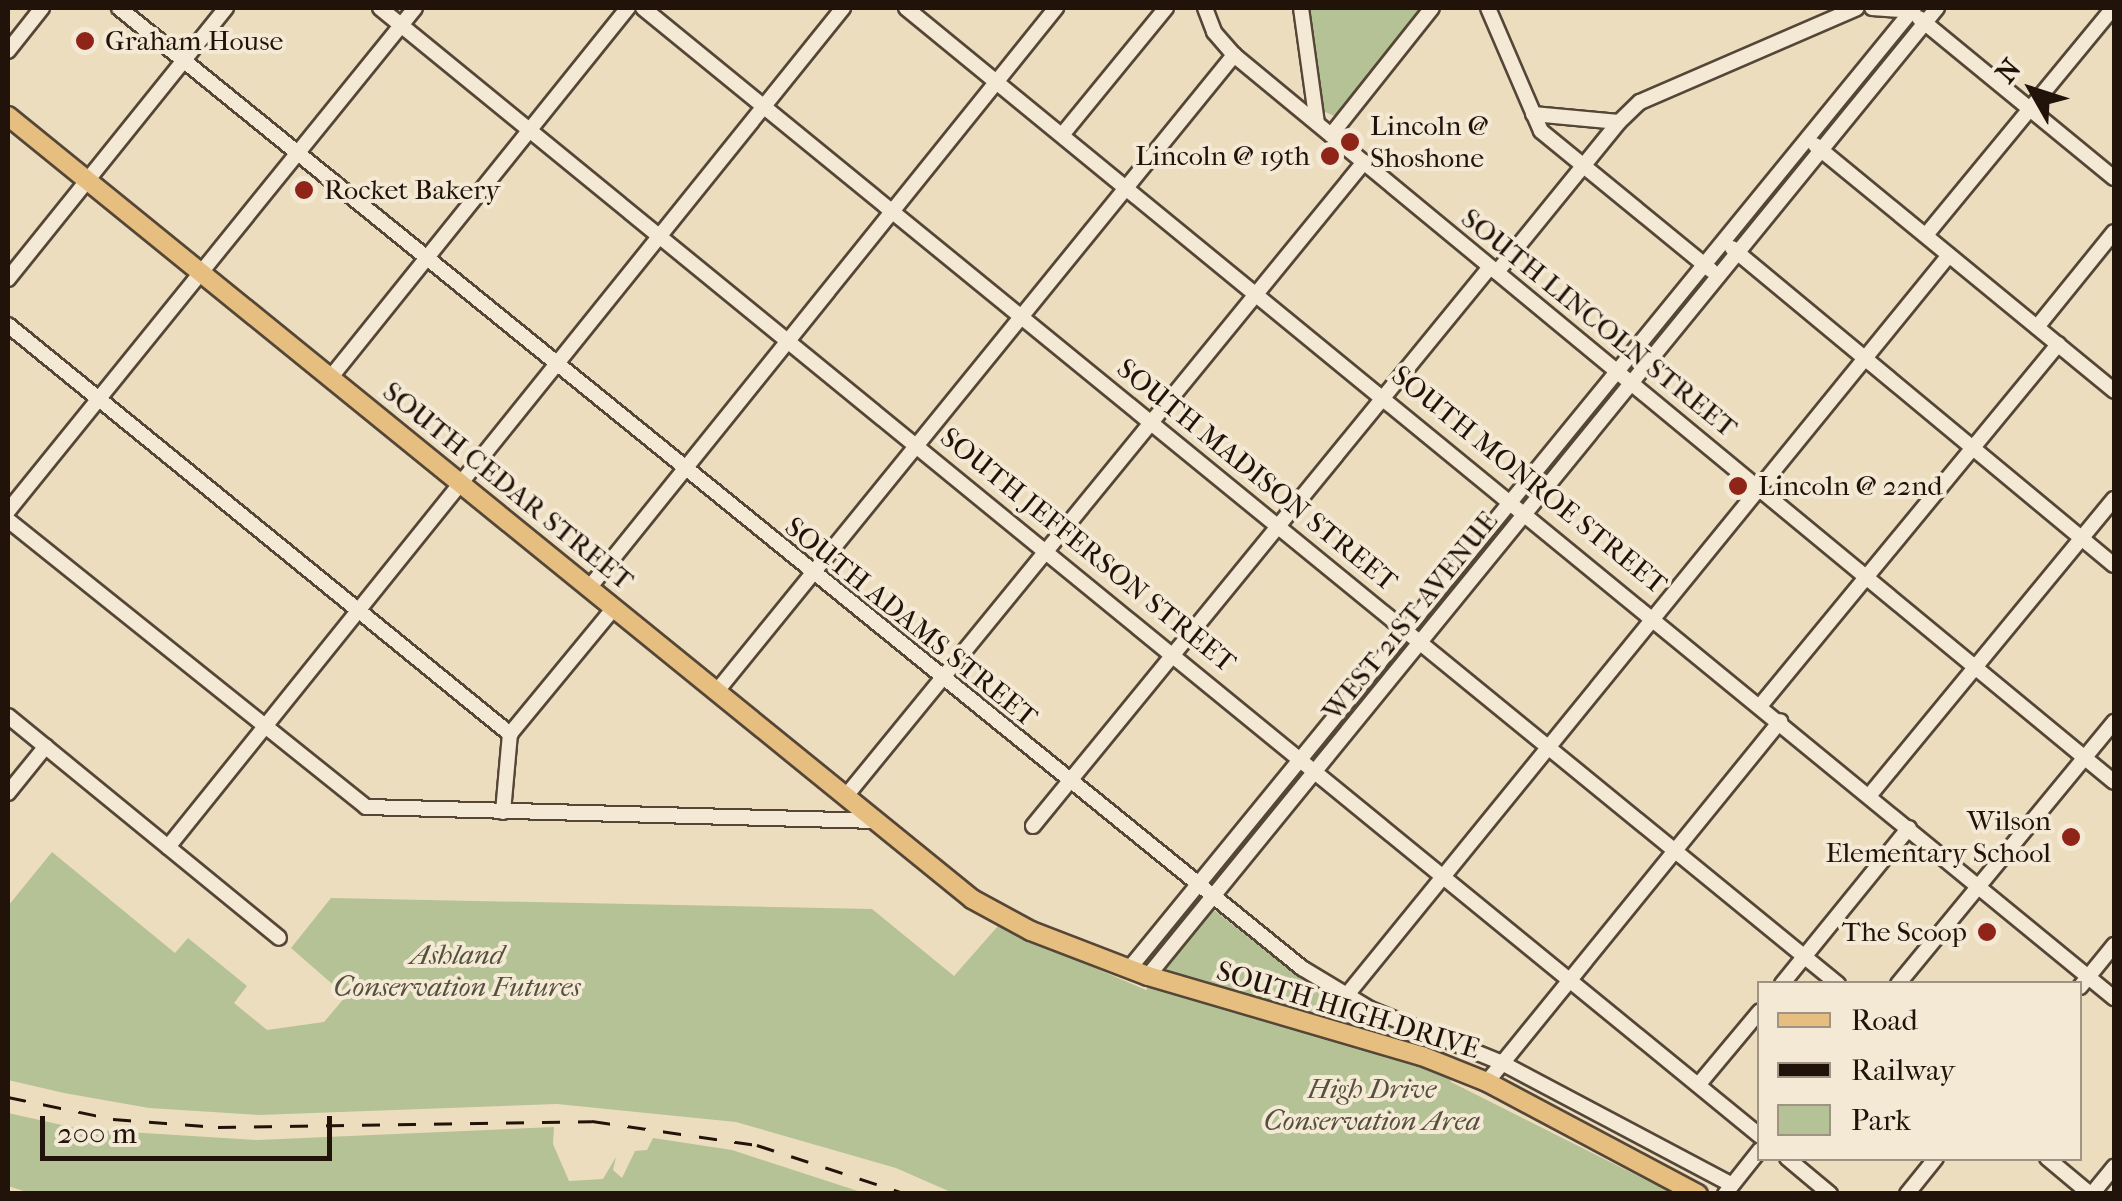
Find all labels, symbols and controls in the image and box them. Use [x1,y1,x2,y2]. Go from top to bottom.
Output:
place label: Graham House [105,24,283,58]
marker: Graham House [74,30,96,52]
north arrow [1982,40,2082,140]
text: N [1989,52,2028,89]
place label: Lincoln @ Shoshone [1370,109,1488,175]
marker: Lincoln @ Shoshone [1339,131,1361,153]
place label: Lincoln @ 19th [1135,139,1310,173]
marker: Lincoln @ 19th [1319,145,1341,167]
place label: Rocket Bakery [324,173,500,207]
marker: Rocket Bakery [293,179,315,201]
street label: SOUTH LINCOLN STREET [1454,201,1744,445]
street label: SOUTH MADISON STREET [1110,352,1404,598]
street label: SOUTH MONROE STREET [1385,359,1673,601]
street label: SOUTH CEDAR STREET [376,375,640,597]
street label: SOUTH JEFFERSON STREET [934,420,1242,680]
place label: Lincoln @ 22nd [1758,469,1943,503]
marker: Lincoln @ 22nd [1727,475,1749,497]
street label: WEST 21ST AVENUE [1315,505,1505,727]
street label: SOUTH ADAMS STREET [778,510,1044,734]
place label: Wilson Elementary School [1825,804,2051,870]
marker: Wilson Elementary School [2060,826,2082,848]
place label: The Scoop [1842,915,1967,949]
marker: The Scoop [1976,921,1998,943]
park label: Ashland Conservation Futures [333,938,581,1004]
street label: SOUTH HIGH DRIVE [1212,954,1484,1066]
legend [1757,981,2082,1161]
text: Road [1851,1003,1918,1038]
text: Railway [1851,1053,1955,1088]
park label: High Drive Conservation Area [1264,1072,1480,1138]
scale bar [45,1096,338,1158]
text: Park [1851,1103,1911,1138]
text: 200 m [57,1116,137,1151]

